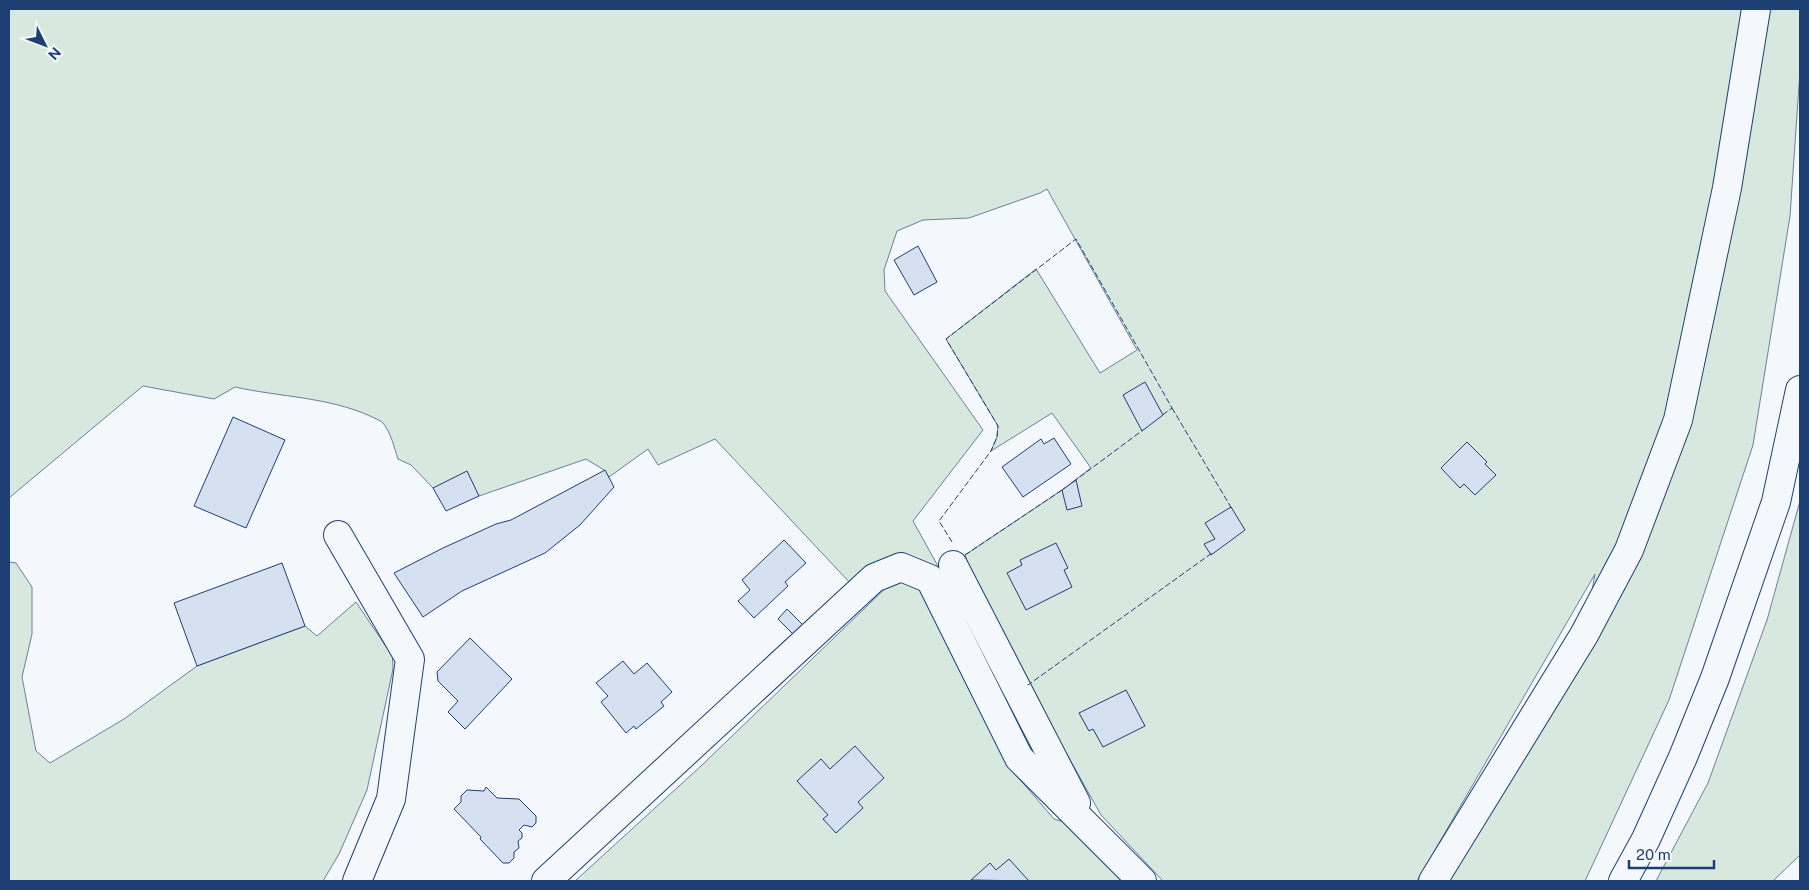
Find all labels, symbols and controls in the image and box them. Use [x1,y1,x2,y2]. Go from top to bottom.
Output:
north arrow [20,20,70,70]
text: N [45,44,64,63]
scale bar [1629,838,1714,870]
text: 20 m [1636,846,1671,863]

